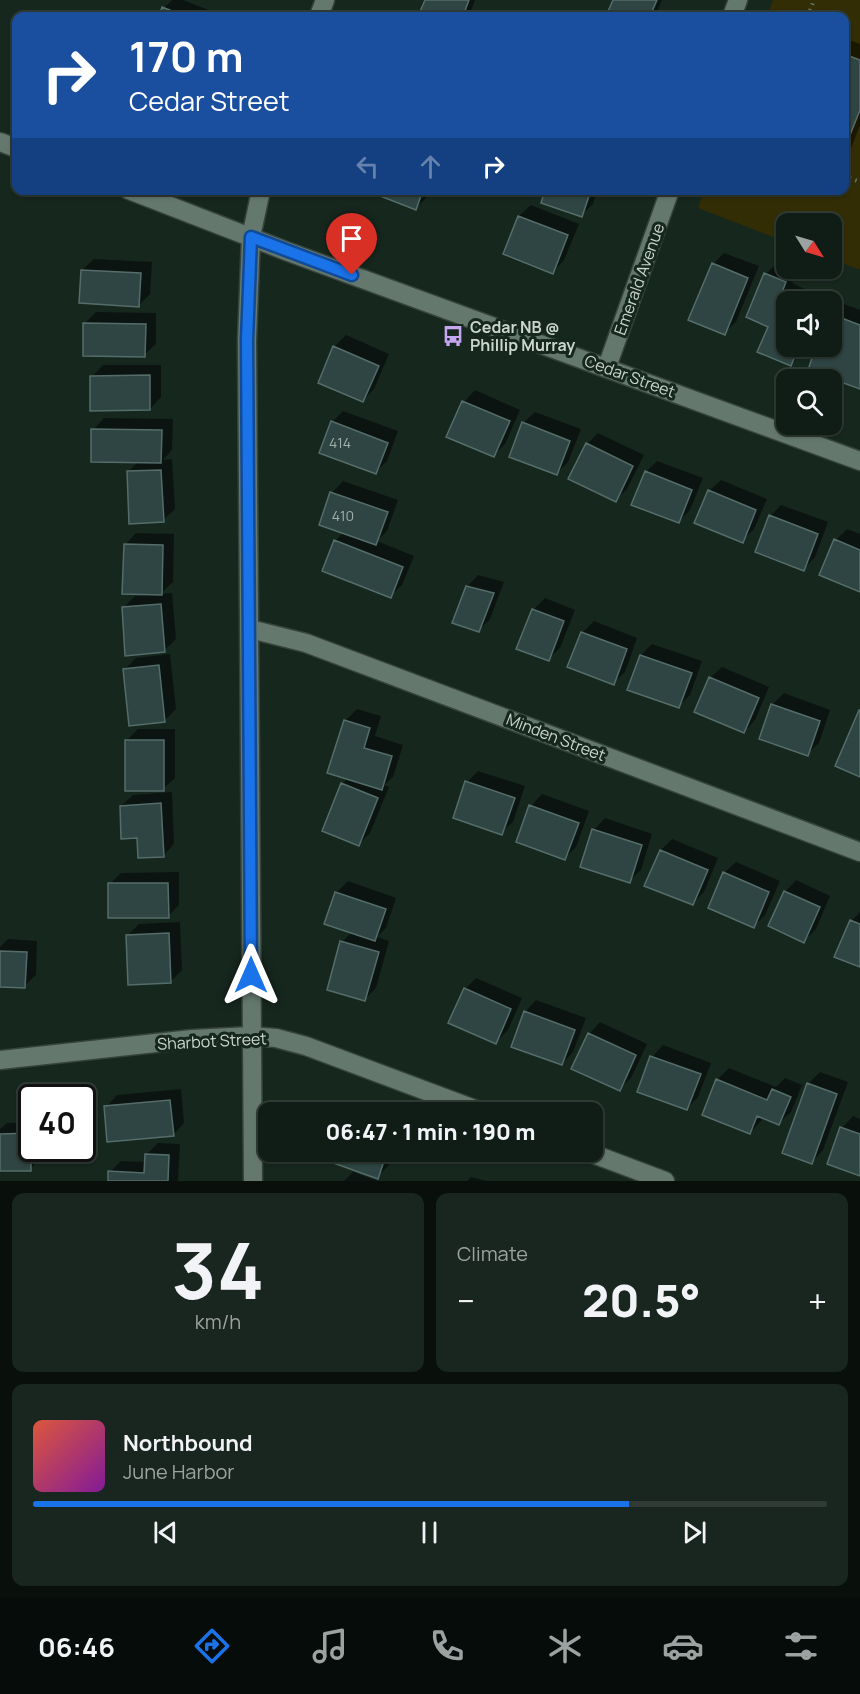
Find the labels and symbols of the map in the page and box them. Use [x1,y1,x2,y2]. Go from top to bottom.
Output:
pin [326,213,377,275]
north arrow [776,213,842,279]
street label: Emerald Avenue [609,220,669,338]
place label: Cedar NB @ Phillip Murray [470,316,575,356]
bus stop icon: Cedar NB @ Phillip Murray [441,324,465,348]
street label: Cedar Street [582,349,678,403]
house number: 414 [329,433,351,452]
house number: 410 [332,506,354,525]
street label: Minden Street [503,708,609,766]
position arrow [219,943,283,1007]
street label: Sharbot Street [157,1027,267,1055]
speed limit sign: 40 [18,1084,96,1162]

